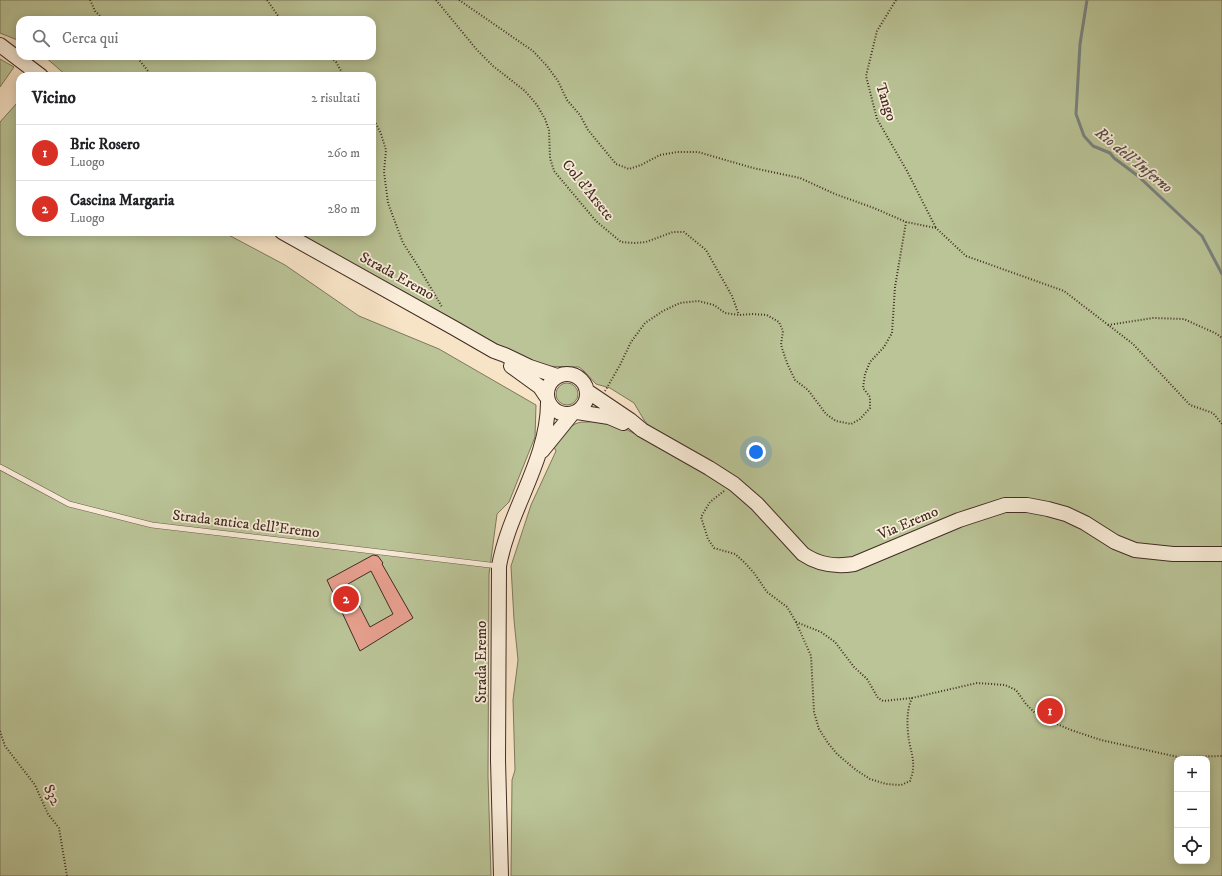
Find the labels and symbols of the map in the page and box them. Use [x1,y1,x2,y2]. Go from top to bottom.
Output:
street label: Tango [871,81,901,123]
water label: Rio dell'Inferno [1090,122,1177,197]
street label: Col d'Arsete [558,156,618,224]
street label: Strada Eremo [356,248,438,304]
your location [746,442,766,462]
street label: Via Eremo [874,502,941,545]
street label: Strada antica dell'Eremo [171,506,321,542]
pin: 2 [333,584,359,614]
street label: Strada Eremo [472,621,491,703]
pin: 1 [1037,696,1063,726]
street label: S32 [39,781,65,809]

